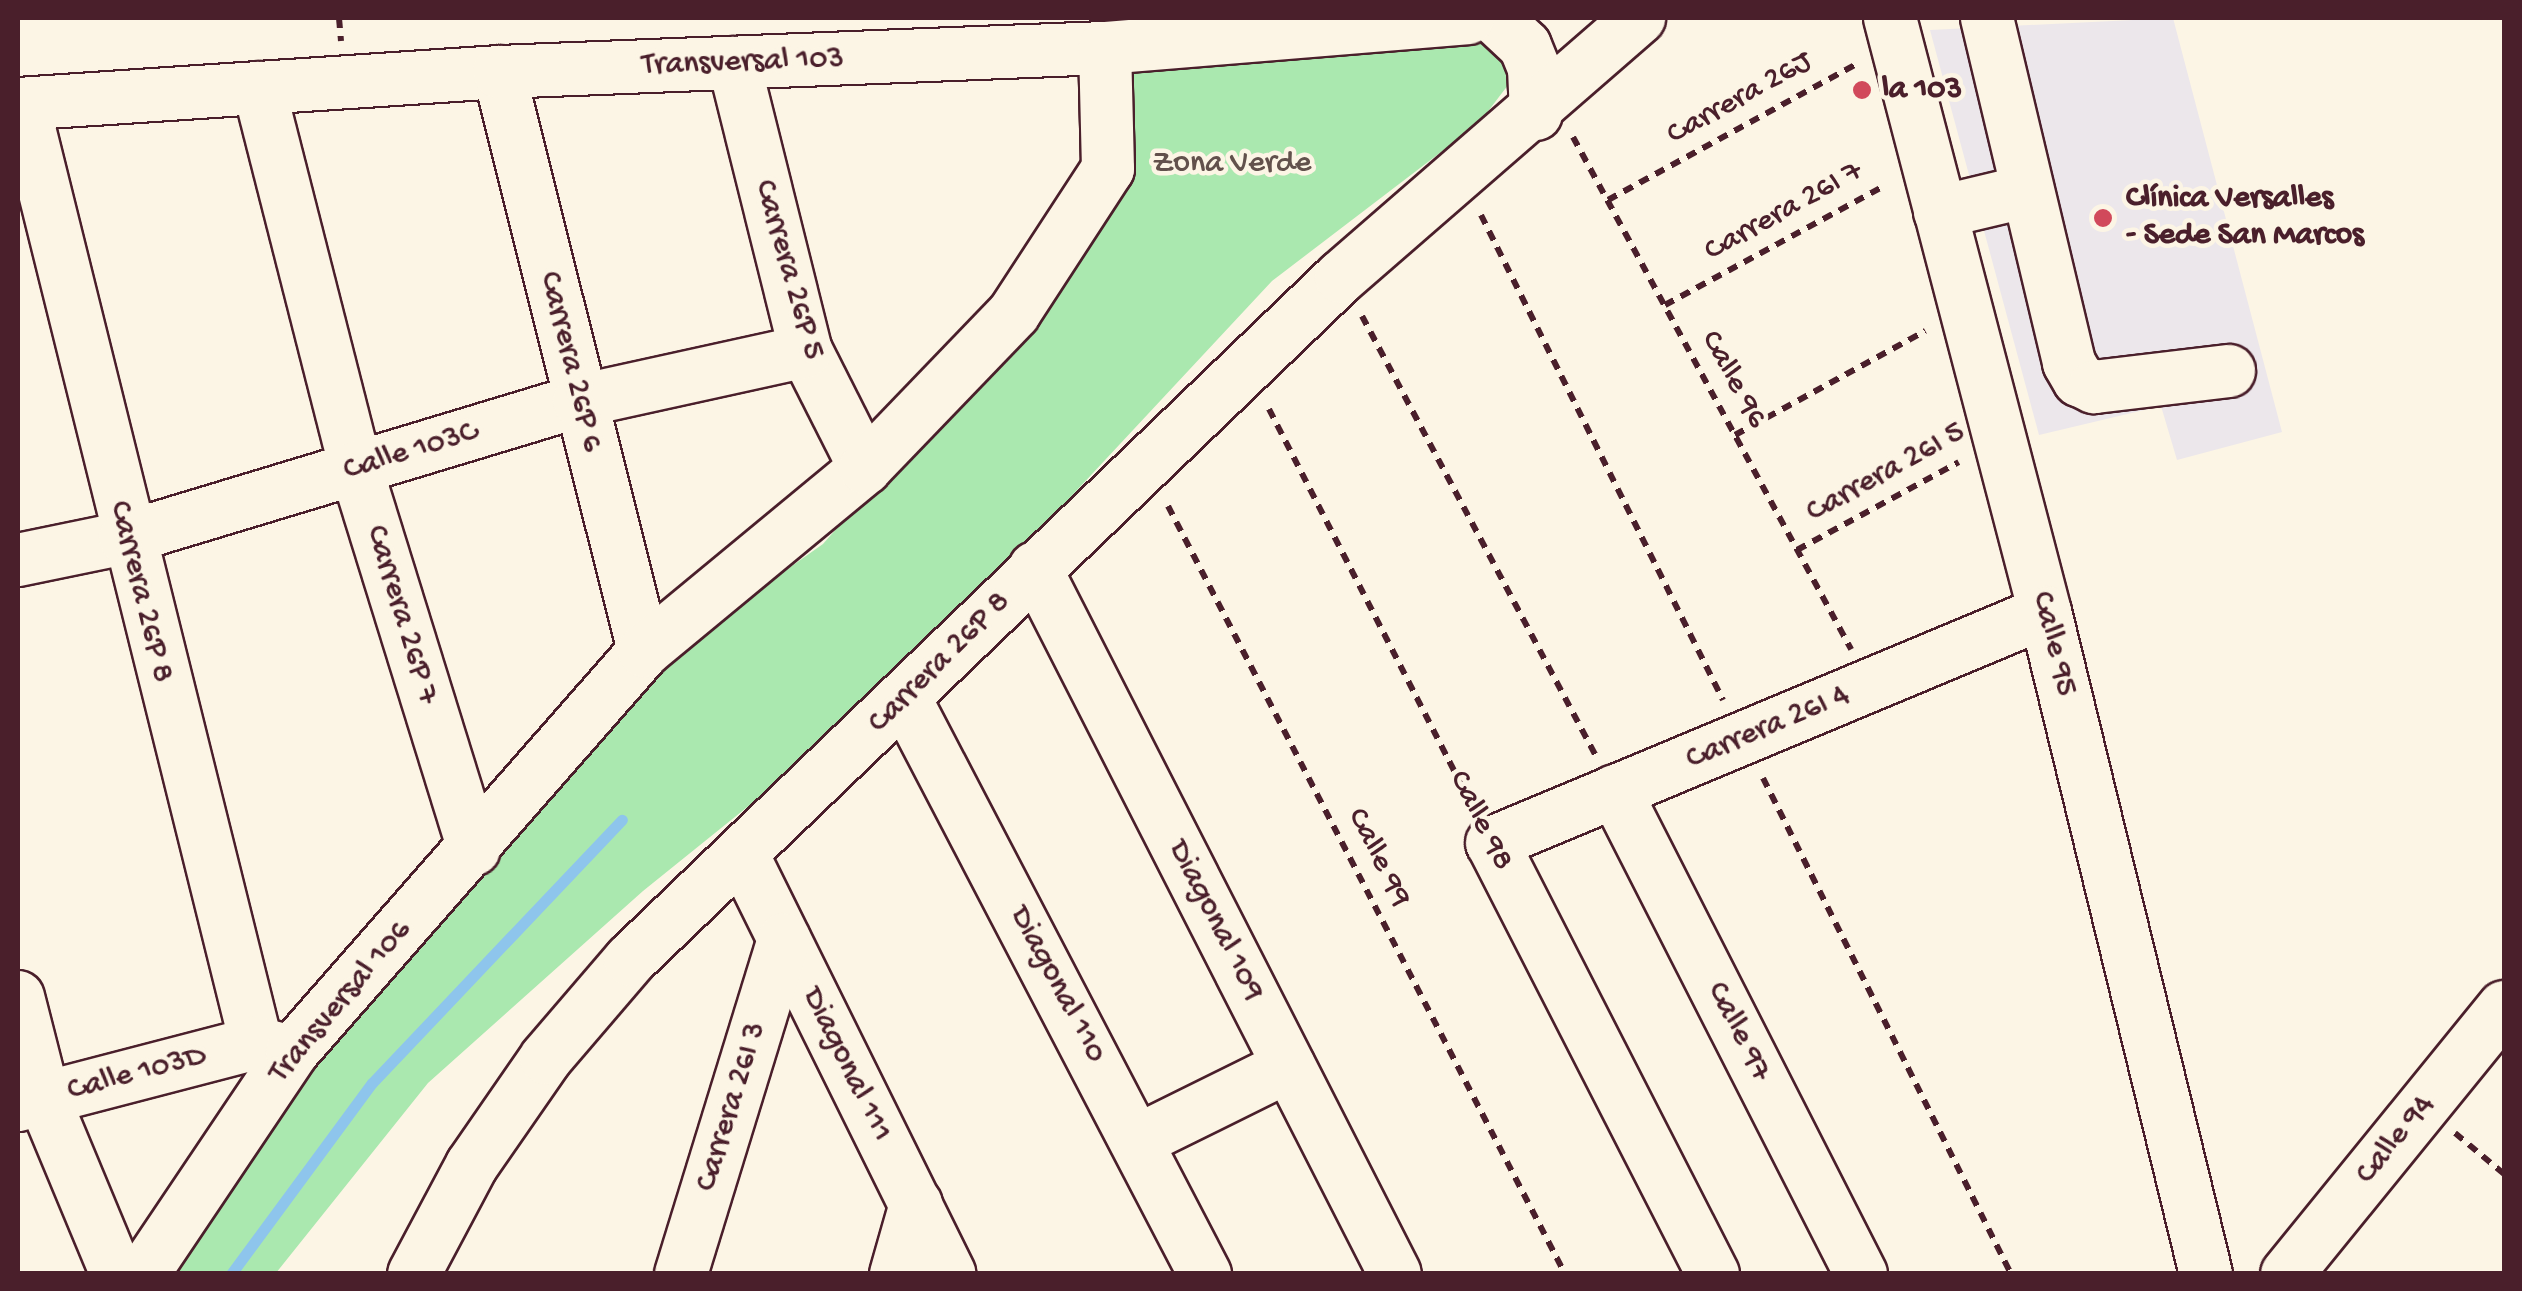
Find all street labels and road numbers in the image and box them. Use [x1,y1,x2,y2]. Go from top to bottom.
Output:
street label: Transversal 103 [641,40,845,86]
street label: Carrera 26J [1661,43,1819,155]
street label: Carrera 26I 7 [1698,153,1870,271]
street label: Carrera 26P 5 [744,176,832,364]
street label: Carrera 26P 6 [529,268,611,456]
street label: Calle 96 [1691,325,1775,435]
street label: Calle 103C [339,413,483,491]
street label: Carrera 26I 5 [1800,414,1972,532]
street label: Carrera 26P 8 [99,497,181,687]
street label: Carrera 26P 7 [356,521,446,709]
street label: Carrera 26P 8 [861,584,1019,742]
street label: Calle 95 [2022,588,2084,700]
street label: Carrera 26I 4 [1681,676,1855,780]
street label: Calle 98 [1439,765,1521,877]
street label: Calle 99 [1337,802,1419,914]
street label: Diagonal 109 [1158,834,1272,1008]
street label: Diagonal 110 [1000,900,1114,1070]
street label: Transversal 106 [261,912,421,1092]
street label: Calle 97 [1697,976,1779,1088]
street label: Diagonal 111 [792,982,900,1148]
street label: Carrera 26I 3 [688,1018,776,1196]
street label: Calle 103D [64,1037,210,1111]
street label: Calle 94 [2348,1087,2444,1193]

